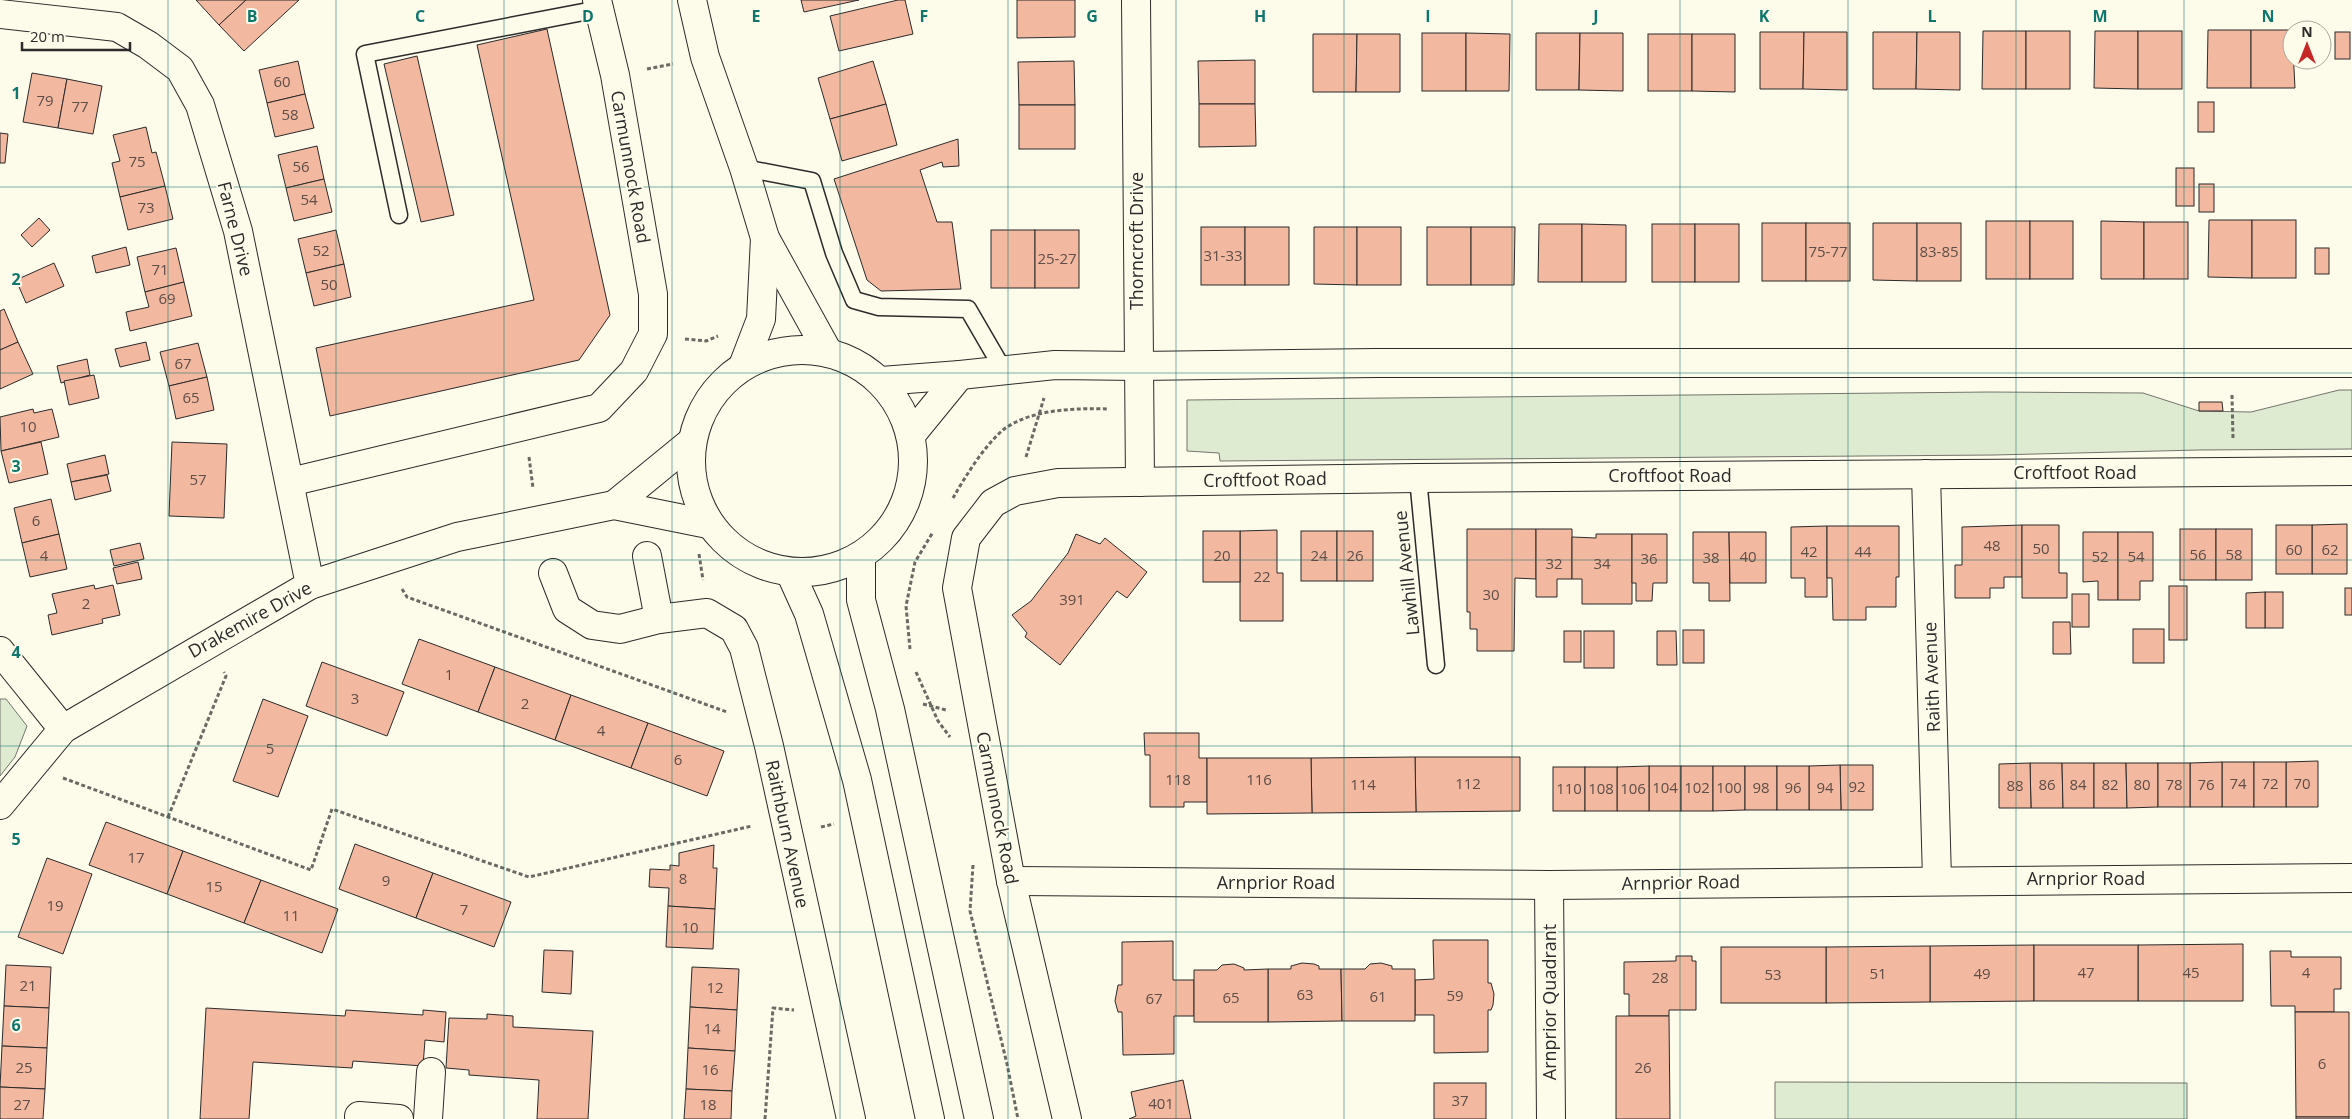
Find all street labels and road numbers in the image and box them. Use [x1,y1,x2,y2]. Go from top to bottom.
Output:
street label: Carmunnock Road [606,88,656,245]
street label: Thorncroft Drive [1124,172,1148,310]
street label: Farne Drive [213,179,259,278]
street label: Croftfoot Road [2013,460,2137,484]
street label: Croftfoot Road [1608,463,1732,487]
street label: Croftfoot Road [1203,466,1327,492]
street label: Lawhill Avenue [1388,510,1424,637]
street label: Drakemire Drive [184,575,315,663]
street label: Raith Avenue [1917,621,1945,733]
street label: Carmunnock Road [971,729,1025,886]
street label: Raithburn Avenue [761,757,815,910]
street label: Arnprior Road [2027,866,2145,890]
street label: Arnprior Road [1622,869,1740,895]
street label: Arnprior Road [1217,870,1335,894]
street label: Arnprior Quadrant [1537,924,1561,1080]

